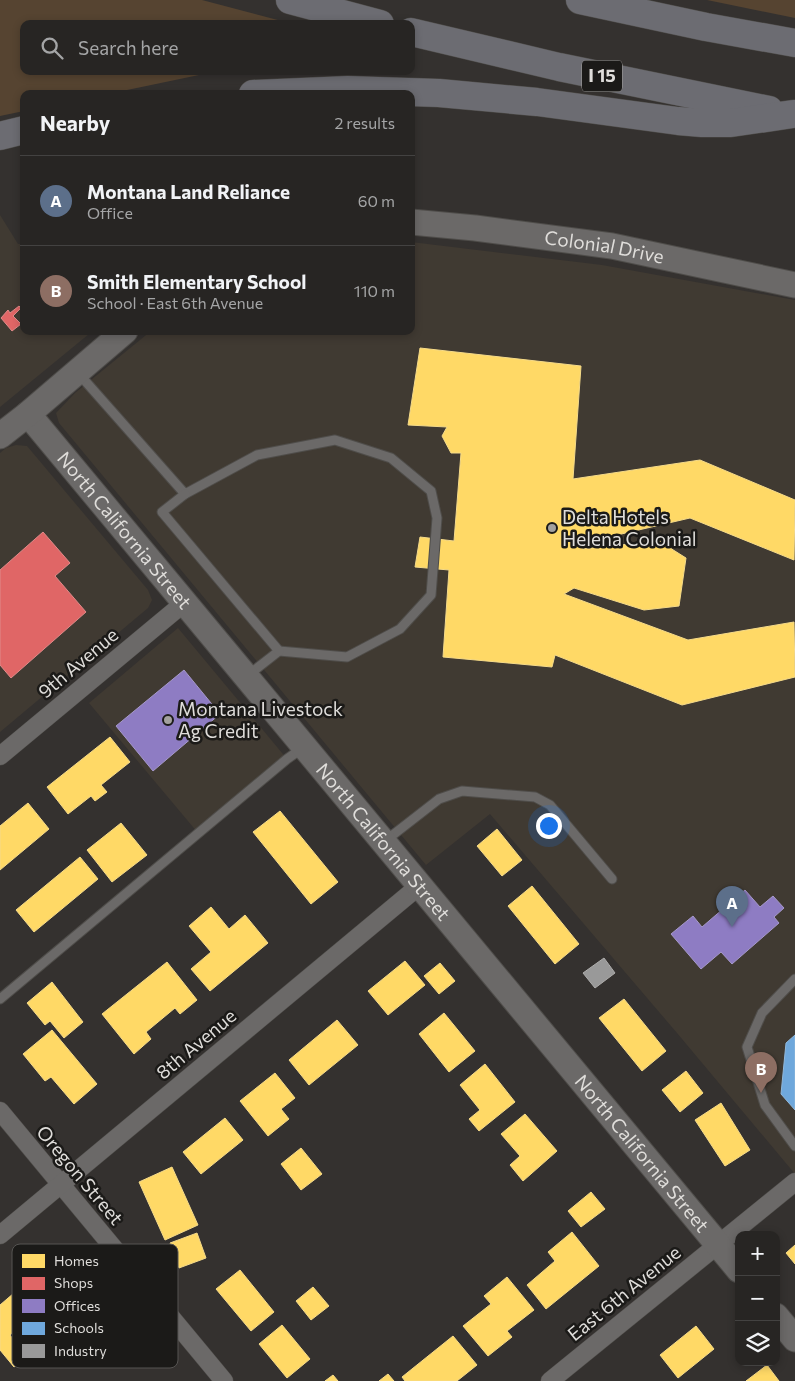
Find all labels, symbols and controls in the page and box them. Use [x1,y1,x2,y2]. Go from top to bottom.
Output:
search box [20,20,415,75]
icon: search [38,34,66,62]
text: Search here [78,36,178,59]
road number: I 15 [582,60,622,92]
text: Nearby [40,110,110,135]
text: 2 results [334,113,395,132]
text: Montana Land Reliance [87,180,290,203]
text: A [50,191,62,210]
text: 60 m [358,191,395,210]
text: Office [87,203,133,222]
street label: Colonial Drive [543,225,666,268]
text: Smith Elementary School [87,270,306,293]
text: B [51,281,61,300]
text: 110 m [354,281,395,300]
text: School · East 6th Avenue [87,293,263,312]
street label: North California Street [53,447,197,613]
place label: Delta Hotels Helena Colonial [562,505,697,550]
marker: Delta Hotels Helena Colonial [546,522,558,534]
street label: 9th Avenue [33,623,122,703]
place label: Montana Livestock Ag Credit [178,697,343,742]
marker: Montana Livestock Ag Credit [162,714,174,726]
street label: North California Street [312,758,456,925]
your location [536,813,562,839]
pin: A [716,886,748,927]
street label: 8th Avenue [151,1004,240,1084]
pin: B [745,1052,777,1093]
street label: North California Street [571,1070,714,1236]
street label: Oregon Street [32,1120,129,1229]
map controls [735,1231,780,1366]
button: + [735,1231,780,1276]
street label: East 6th Avenue [563,1240,685,1345]
legend [12,1244,178,1368]
text: Homes [54,1252,99,1269]
text: Shops [54,1274,93,1291]
button: − [735,1276,780,1321]
text: Offices [54,1297,100,1314]
text: Schools [54,1319,104,1336]
button: layers [735,1321,780,1366]
text: Industry [54,1342,107,1359]

